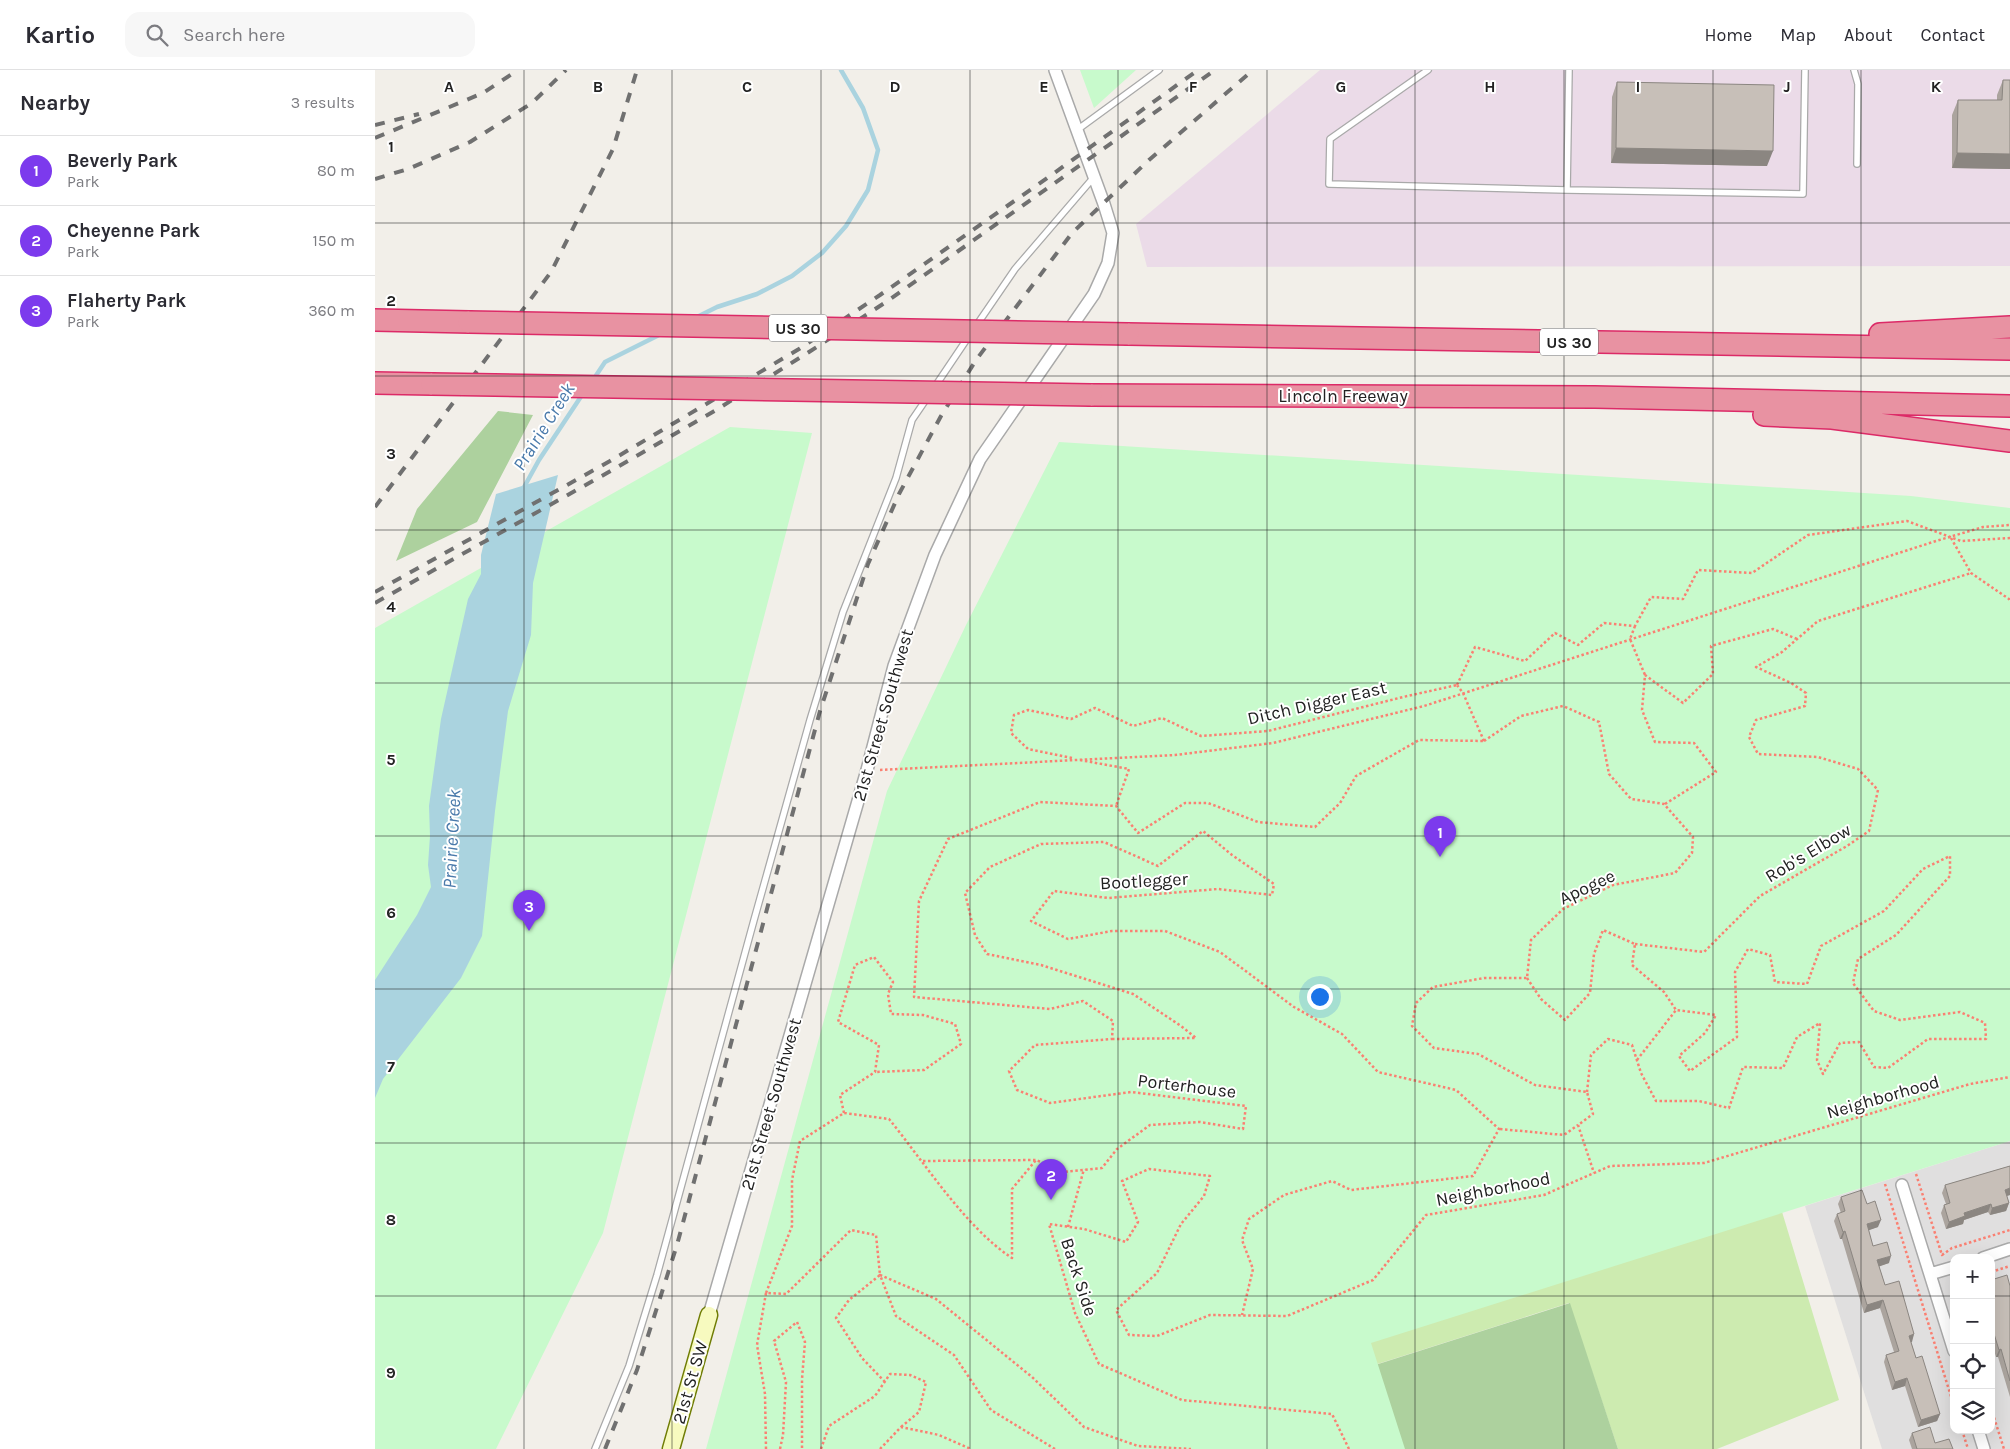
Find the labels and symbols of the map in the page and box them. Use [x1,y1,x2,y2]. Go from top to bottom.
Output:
text: A [444,77,454,96]
text: B [593,77,603,96]
text: C [742,77,752,96]
text: D [890,77,901,96]
text: E [1039,77,1049,96]
text: F [1189,77,1198,96]
text: G [1336,77,1346,96]
text: H [1484,77,1496,96]
text: I [1636,77,1640,96]
text: J [1783,77,1791,96]
text: K [1931,77,1942,96]
text: 1 [388,137,394,156]
text: 2 [386,291,396,310]
road number: US 30 [769,314,827,342]
road number: US 30 [1540,328,1598,356]
water label: Prairie Creek [508,379,580,475]
street label: Lincoln Freeway [1278,385,1408,407]
text: 3 [386,444,396,463]
text: 4 [386,597,396,616]
street label: 21st Street Southwest [848,626,918,804]
street label: Ditch Digger East [1245,676,1389,730]
text: 5 [386,750,396,769]
water label: Prairie Creek [438,788,466,889]
pin: 1 [1424,816,1456,857]
street label: Rob's Elbow [1761,819,1855,887]
street label: Apogee [1555,864,1619,910]
street label: Bootlegger [1099,868,1189,894]
pin: 3 [513,890,545,931]
text: 6 [386,903,396,922]
your location [1307,984,1333,1010]
street label: 21st Street Southwest [736,1015,806,1193]
text: 7 [387,1057,395,1076]
street label: Porterhouse [1136,1069,1238,1103]
street label: Neighborhood [1824,1070,1942,1124]
pin: 2 [1035,1159,1067,1200]
street label: Neighborhood [1434,1167,1552,1211]
text: 8 [386,1210,396,1229]
street label: Back Side [1056,1235,1102,1319]
street label: 21st St SW [668,1338,712,1426]
text: 9 [386,1363,396,1382]

